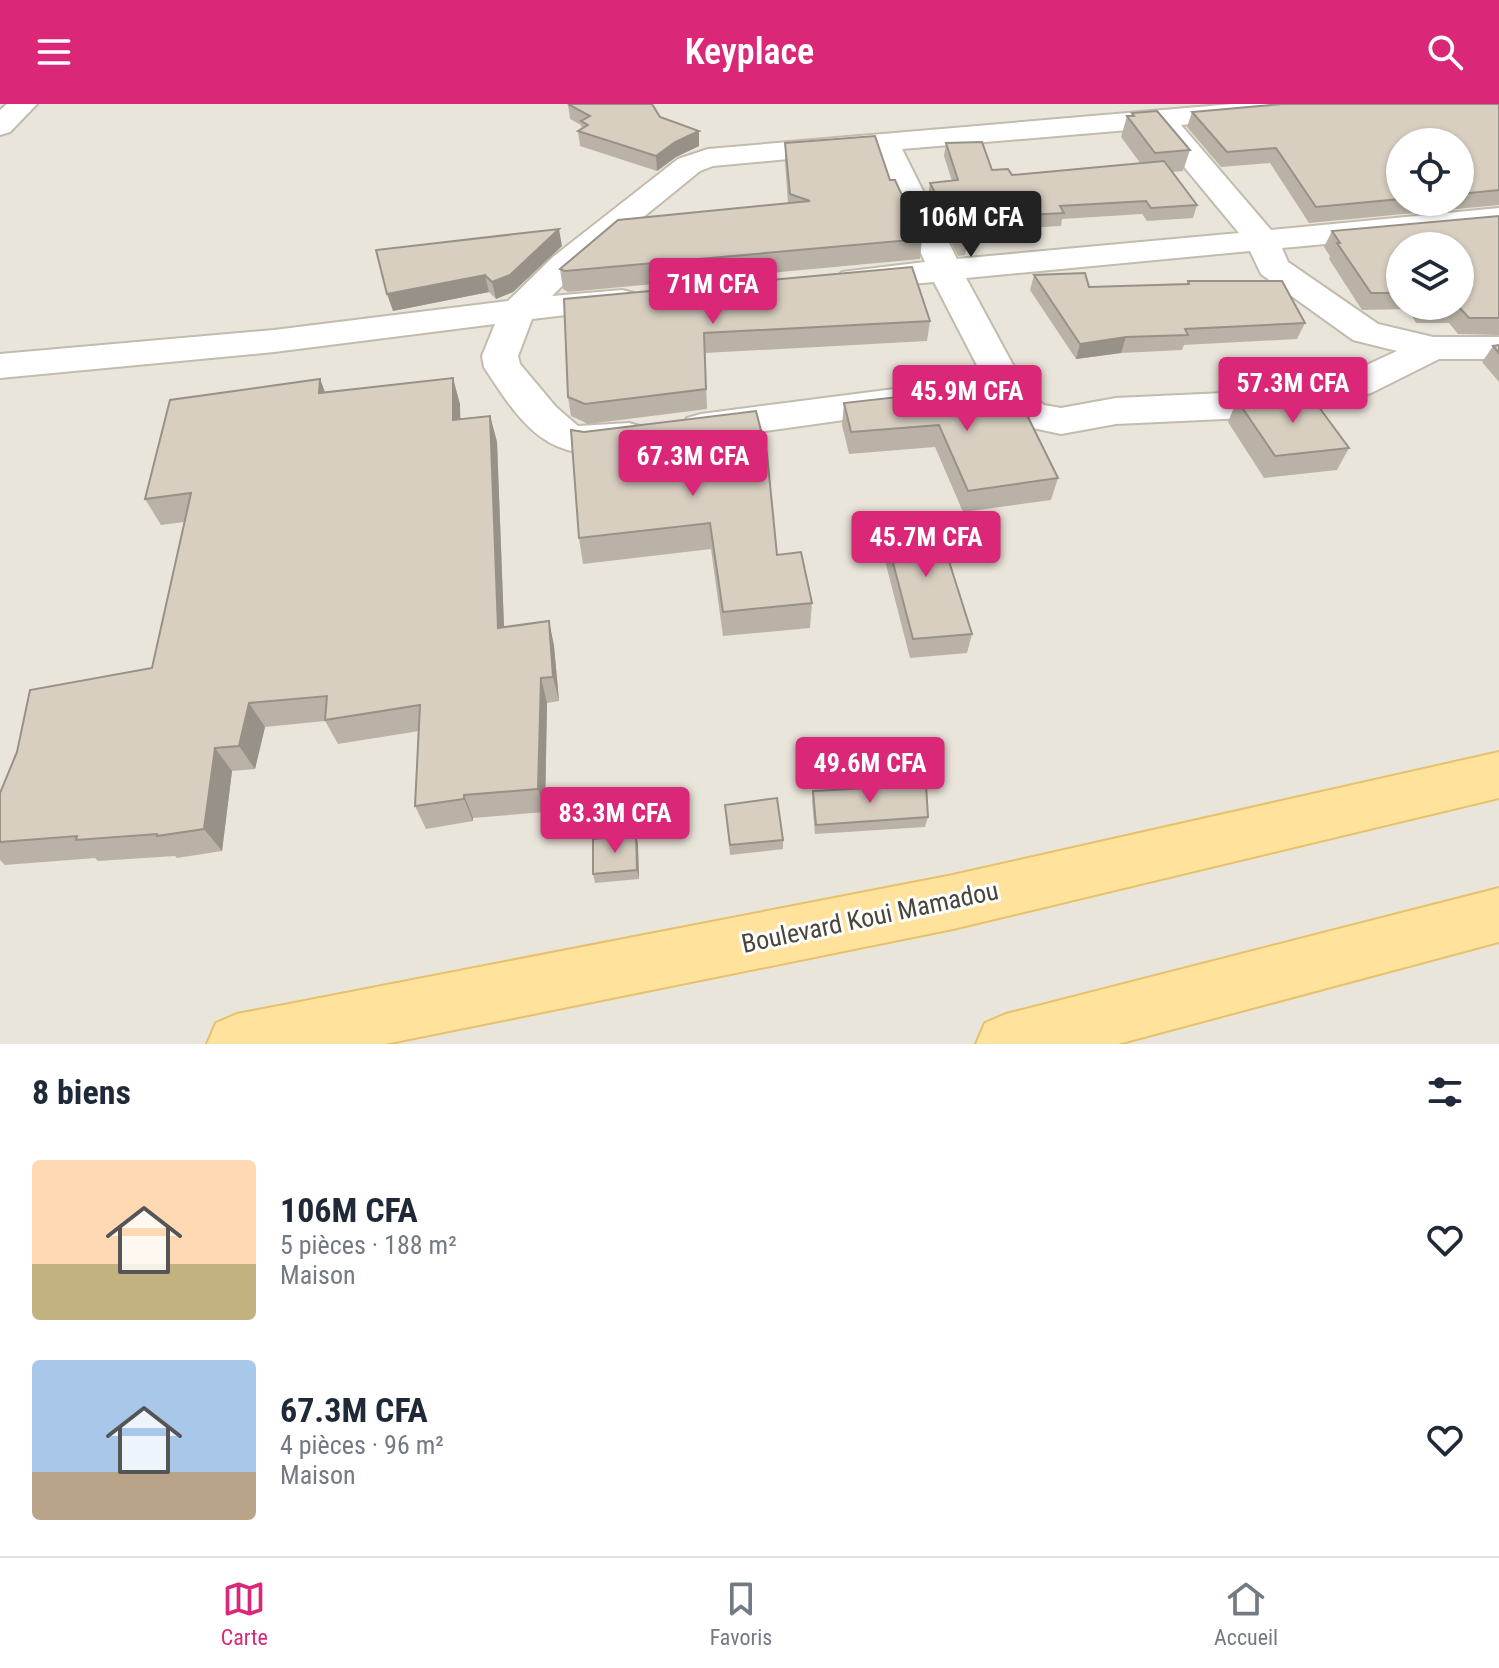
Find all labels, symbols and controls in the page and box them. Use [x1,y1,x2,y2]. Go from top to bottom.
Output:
icon: menu [32,30,76,74]
icon: search [1423,30,1467,74]
text: Keyplace [685,31,814,73]
map controls [1386,128,1474,320]
button: locate [1386,128,1474,216]
pin: 106M CFA [888,191,1054,259]
text: 106M CFA [918,202,1024,232]
button: layers [1386,232,1474,320]
pin: 71M CFA [639,258,787,326]
text: 71M CFA [667,269,759,299]
pin: 57.3M CFA [1201,357,1385,425]
pin: 45.9M CFA [875,365,1059,433]
text: 57.3M CFA [1237,368,1349,398]
text: 45.9M CFA [911,376,1023,406]
pin: 67.3M CFA [601,430,785,498]
text: 67.3M CFA [637,441,749,471]
pin: 45.7M CFA [834,511,1018,579]
text: 45.7M CFA [870,522,982,552]
pin: 49.6M CFA [778,737,962,805]
text: 49.6M CFA [814,748,926,778]
pin: 83.3M CFA [523,787,707,855]
text: 83.3M CFA [559,798,671,828]
street label: Boulevard Koui Mamadou [739,875,1001,959]
icon: filters [1423,1070,1467,1114]
text: 8 biens [32,1072,131,1112]
text: 106M CFA [280,1190,418,1230]
icon: home [96,1192,192,1288]
icon: heart [1423,1218,1467,1262]
text: 5 pièces · 188 m² [280,1230,457,1260]
text: Maison [280,1260,356,1290]
text: 67.3M CFA [280,1390,428,1430]
icon: home [96,1392,192,1488]
icon: heart [1423,1418,1467,1462]
text: 4 pièces · 96 m² [280,1430,444,1460]
text: Maison [280,1460,356,1490]
tab: Carte [221,1577,268,1650]
tab: Favoris [710,1577,772,1650]
tab: Accueil [1214,1577,1278,1650]

